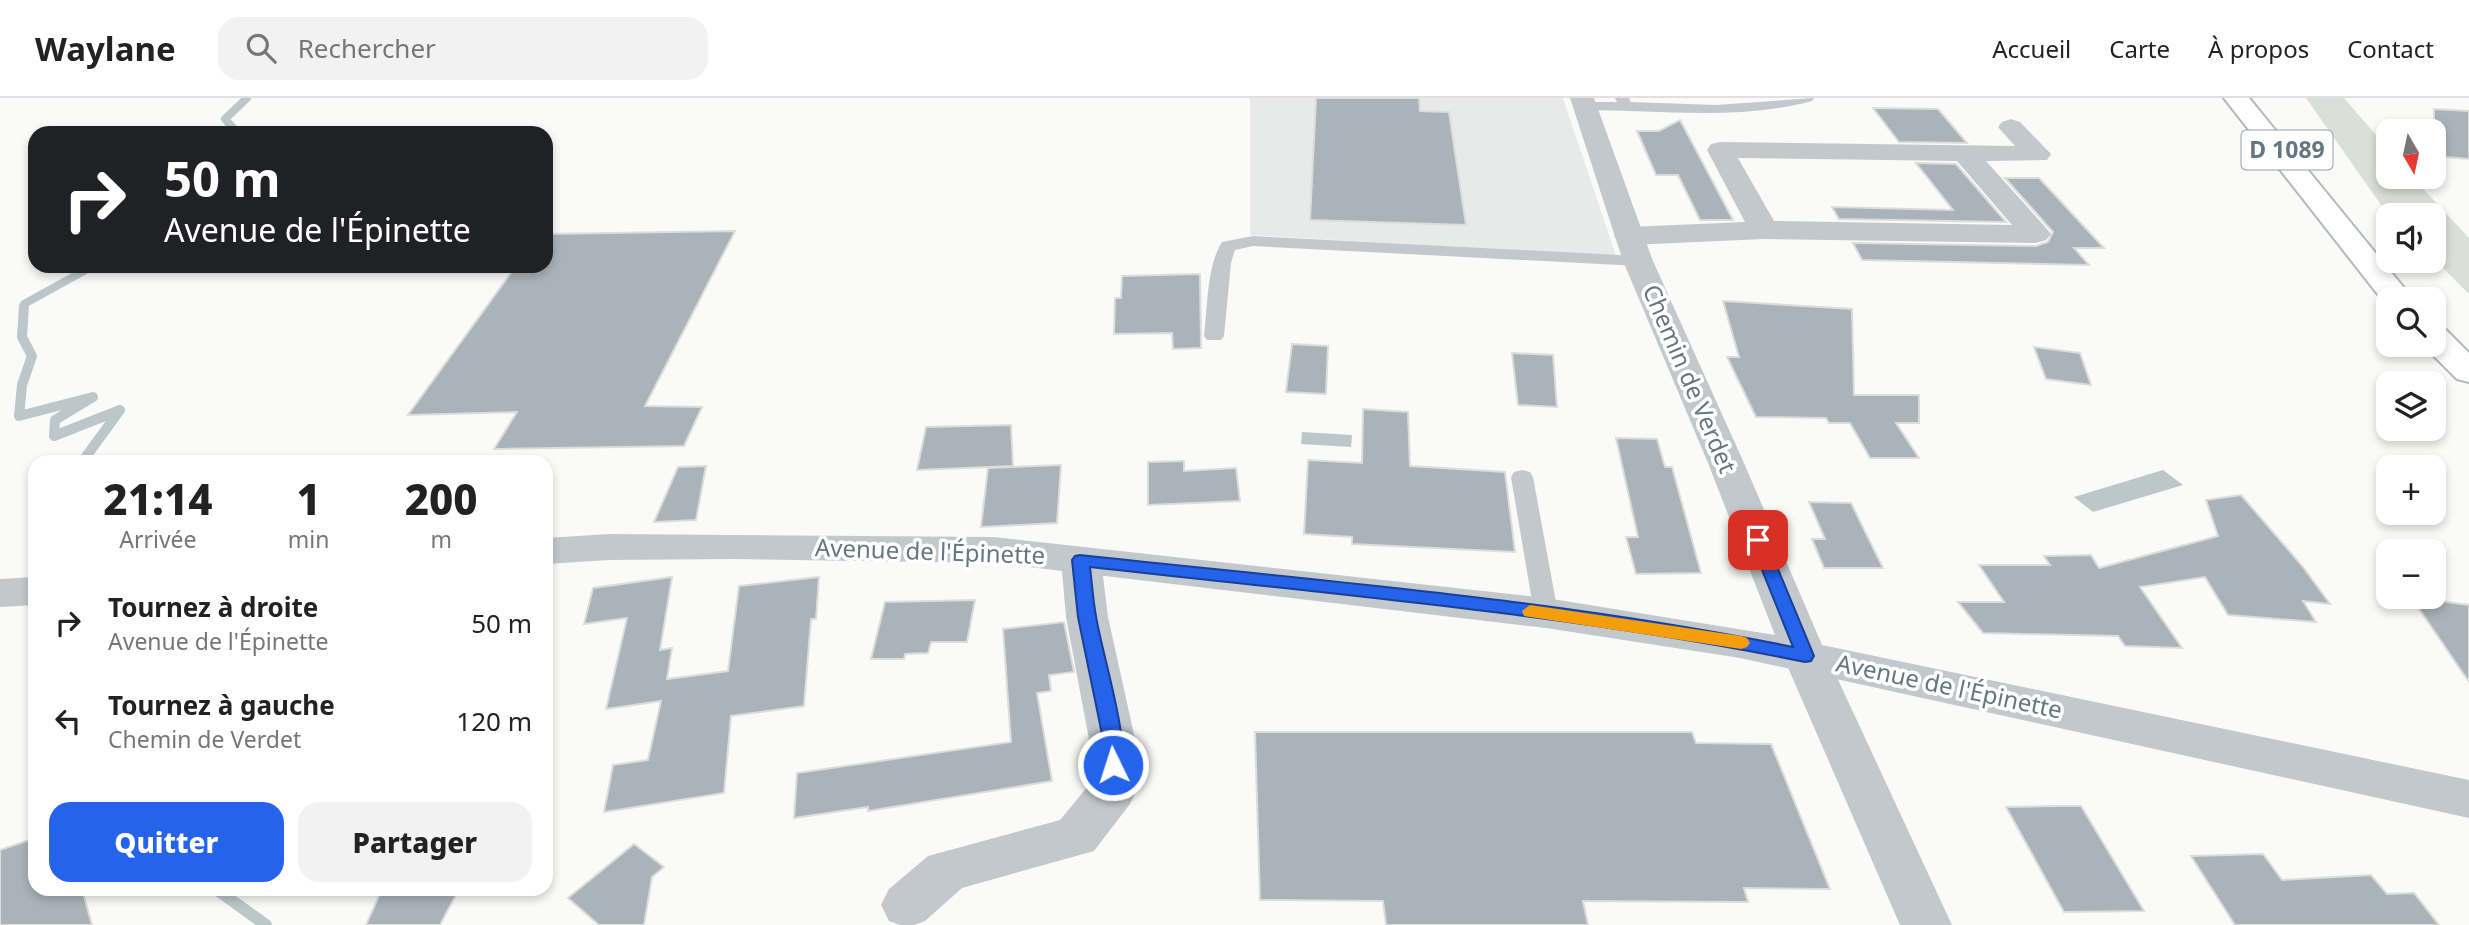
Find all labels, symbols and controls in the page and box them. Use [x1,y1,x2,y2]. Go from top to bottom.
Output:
search box [218,17,708,80]
text: Waylane [35,26,176,71]
icon: search [242,29,280,67]
text: Rechercher [298,30,436,66]
text: Accueil [1992,32,2071,65]
text: Carte [2109,32,2170,65]
text: À propos [2208,32,2309,65]
text: Contact [2347,32,2434,65]
north arrow [2376,119,2446,189]
map controls [2376,119,2446,609]
road number: D 1089 [2242,130,2332,170]
text: 50 m [164,145,281,211]
icon: right [49,154,140,245]
button: sound [2376,203,2446,273]
text: Avenue de l'Épinette [164,208,471,251]
street label: Chemin de Verdet [1636,279,1745,478]
button: search [2376,287,2446,357]
button: layers [2376,371,2446,441]
button: + [2376,455,2446,525]
text: 21:14 [103,470,212,527]
text: 1 [296,470,321,527]
text: 200 [405,470,478,527]
pin [1728,510,1788,570]
icon: arrive [1739,521,1777,559]
text: Arrivée [119,523,197,555]
text: min [288,523,329,555]
text: m [430,523,452,555]
street label: Avenue de l'Épinette [814,530,1046,571]
button: − [2376,539,2446,609]
text: Tournez à droite [108,589,318,625]
icon: right [49,604,87,642]
text: 50 m [471,605,532,641]
text: Avenue de l'Épinette [108,625,329,657]
street label: Avenue de l'Épinette [1833,645,2065,726]
text: Tournez à gauche [108,687,335,723]
icon: left [49,702,87,740]
text: 120 m [456,703,532,739]
text: Chemin de Verdet [108,723,301,755]
position arrow [1076,728,1150,802]
button: Quitter [49,802,284,882]
button: Partager [298,802,532,882]

